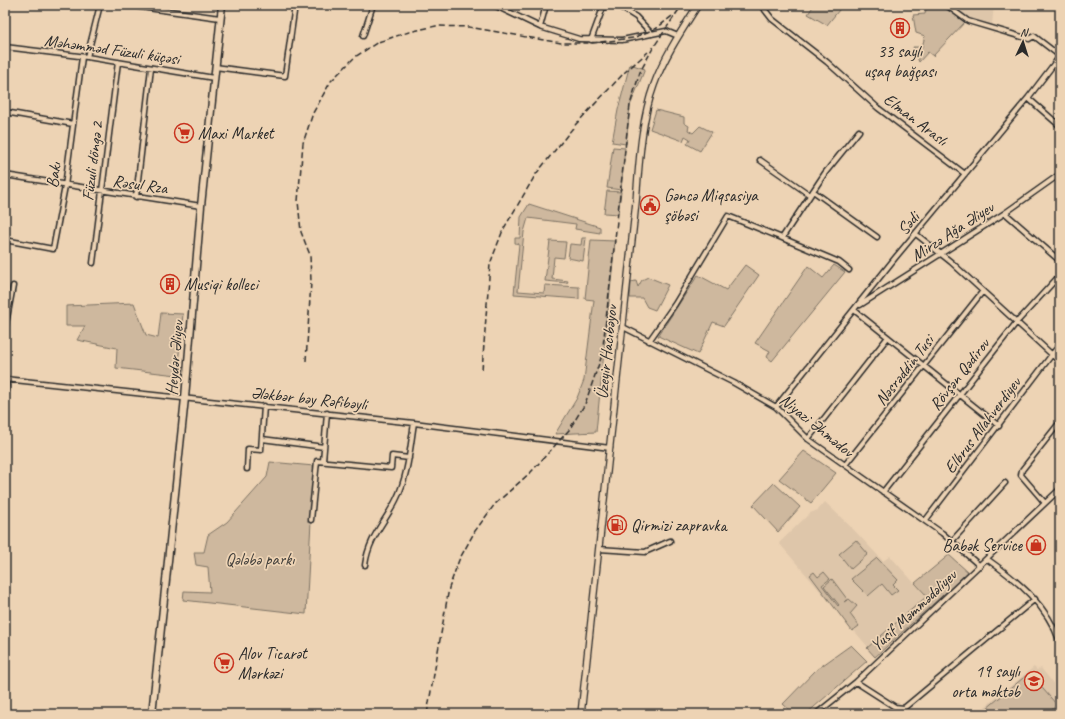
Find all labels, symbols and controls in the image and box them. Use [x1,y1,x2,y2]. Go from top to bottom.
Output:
building icon: 33 saylı uşaq bağçası [889,17,911,39]
north arrow [1003,22,1043,62]
text: N [1020,25,1030,39]
street label: Məhəmməd Füzuli küçəsi [43,30,183,70]
place label: 33 saylı uşaq bağçası [864,41,937,82]
street label: Elman Araslı [880,89,953,151]
street label: Füzuli döngə 2 [77,119,108,202]
supermarket icon: Maxi Market [173,122,195,144]
place label: Maxi Market [198,123,276,144]
street label: Bakı [41,160,66,189]
street label: Rəsul Rza [111,170,170,199]
place label: Gəncə Miqsasiya şöbəsi [664,185,759,226]
public building icon: Gəncə Miqsasiya şöbəsi [639,194,661,216]
street label: Mirzə Ağa Əliyev [907,196,999,266]
street label: Sədi [893,206,925,239]
building icon: Musiqi kolleci [159,273,181,295]
place label: Musiqi kolleci [184,274,261,295]
street label: Üzeyir Hacıbəyov [591,303,622,400]
street label: Heydər Əliyev [161,319,188,396]
street label: Nəsrəddin Tusi [870,329,940,410]
street label: Rövşən Qədirov [925,333,995,414]
street label: Elbrus Allahverdiyev [940,372,1026,477]
street label: Ələkbər bəy Rəfibəyli [250,382,370,415]
street label: Niyazi Əhmədov [775,389,859,463]
fuel station icon: Qirmizi zapravka [606,514,628,536]
place label: Qirmizi zapravka [631,515,728,536]
shop icon: Babək Service [1025,534,1047,556]
place label: Babək Service [943,535,1023,556]
park label: Qələbə parkı [226,549,295,570]
street label: Yusif Məmmədəliyev [866,564,962,656]
place label: Alov Ticarət Mərkəzi [238,643,309,684]
supermarket icon: Alov Ticarət Mərkəzi [213,652,235,674]
place label: 19 saylı orta məktəb [952,661,1022,702]
school or university icon: 19 saylı orta məktəb [1023,670,1045,692]

